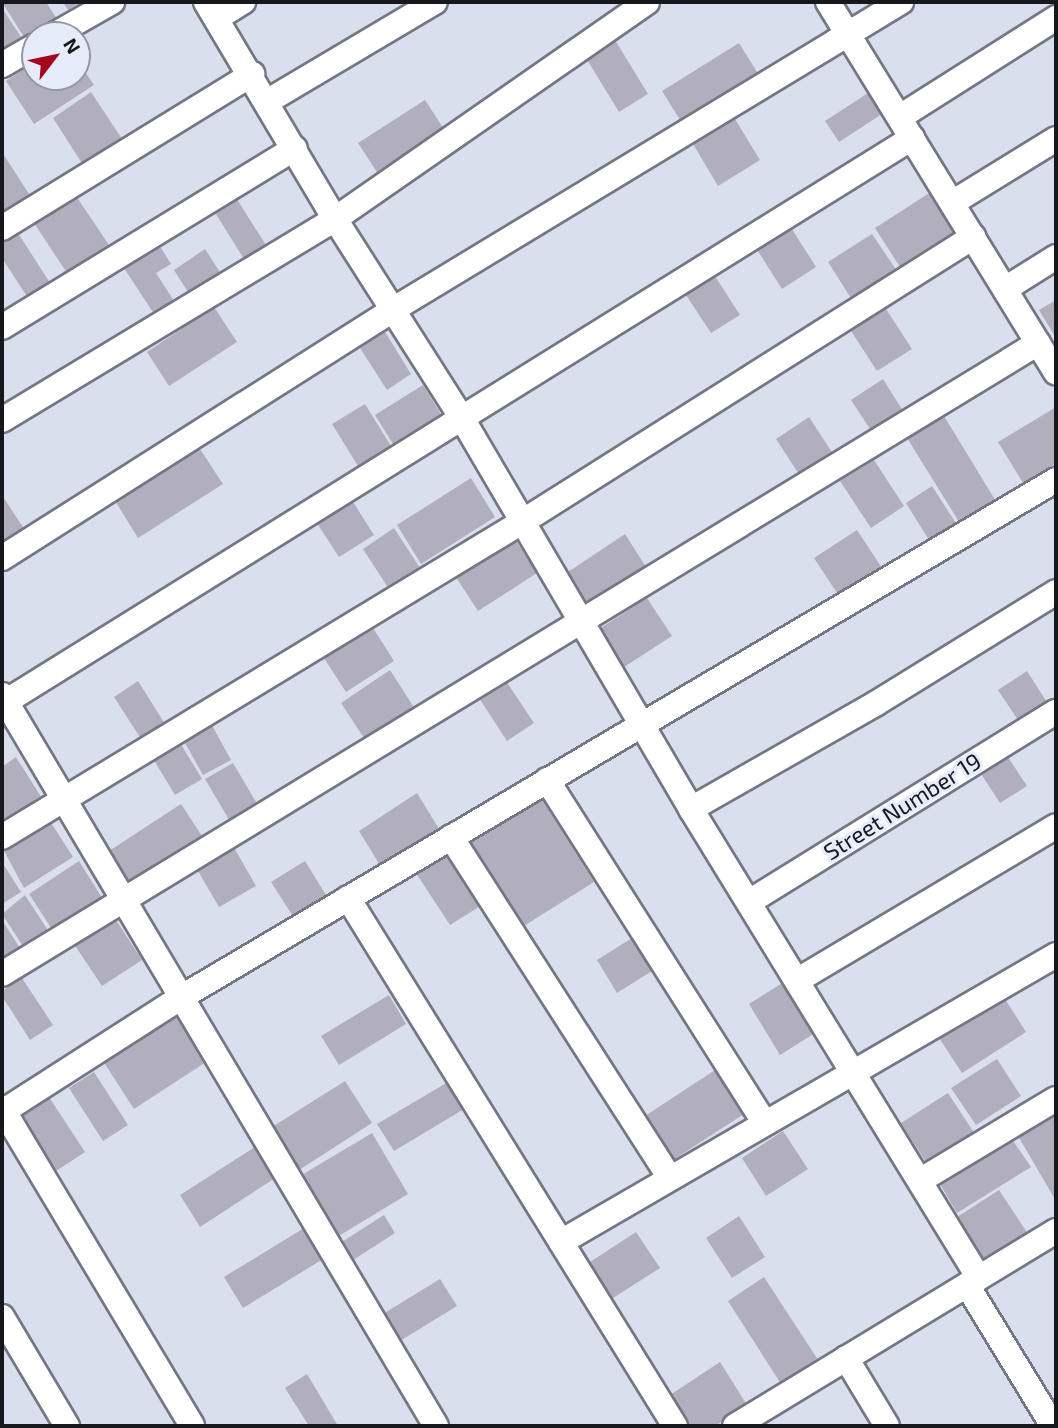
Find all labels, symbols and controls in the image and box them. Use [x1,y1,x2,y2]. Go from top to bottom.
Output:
north arrow [21,21,91,91]
text: N [59,34,86,58]
street label: Street Number 19 [818,746,986,866]

